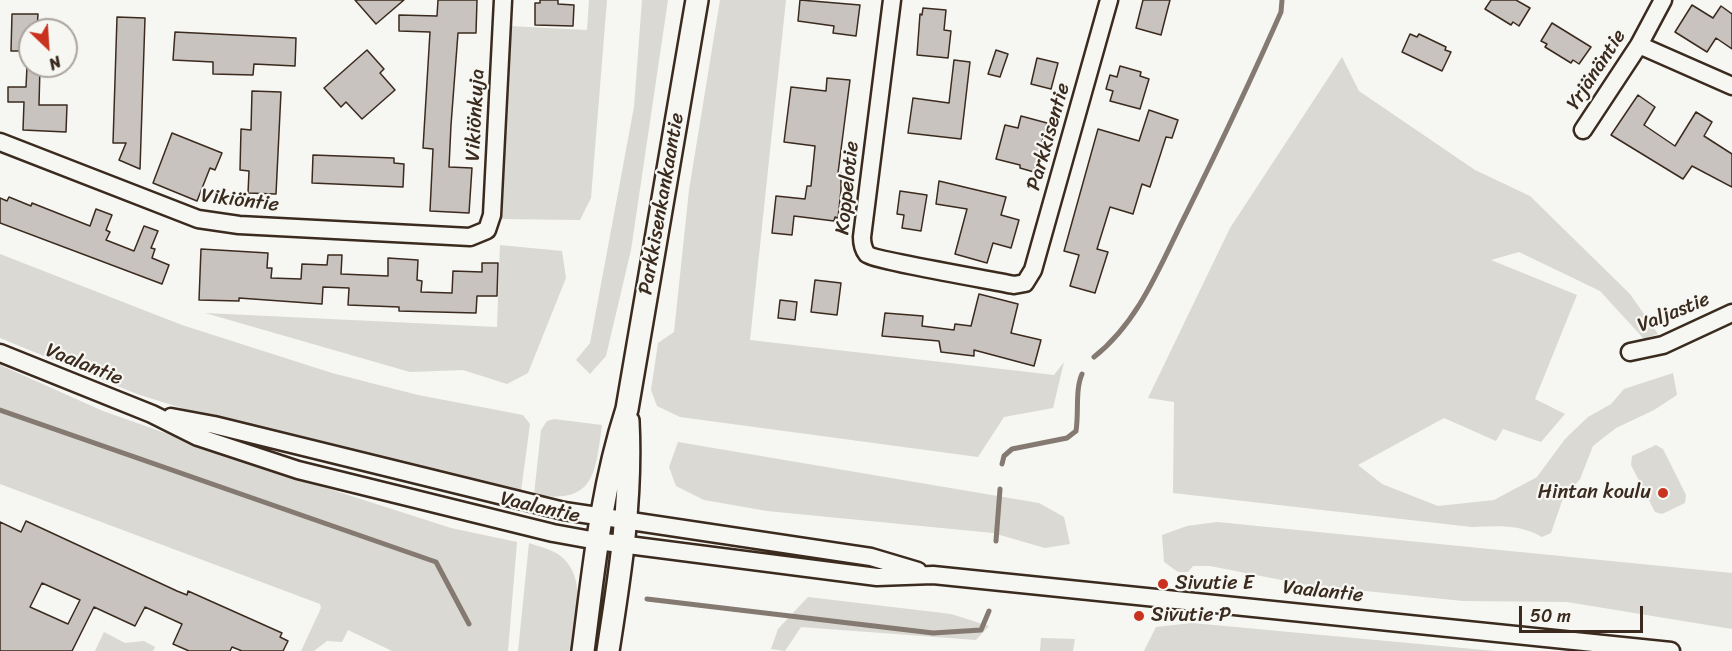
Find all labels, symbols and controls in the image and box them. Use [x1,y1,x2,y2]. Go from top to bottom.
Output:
north arrow [18,18,78,78]
street label: Yrjänäntie [1562,25,1632,115]
text: N [44,47,66,78]
street label: Vikiönkuja [462,68,490,162]
street label: Parkkisentie [1022,81,1076,193]
street label: Parkkisenkankaantie [634,111,690,297]
street label: Koppelotie [831,140,865,236]
street label: Vikiöntie [200,184,280,218]
street label: Valjastie [1635,288,1713,338]
street label: Vaalantie [42,339,126,391]
place label: Hintan koulu [1538,481,1651,505]
marker: Hintan koulu [1656,486,1670,500]
street label: Vaalantie [498,487,582,529]
place label: Sivutie E [1175,572,1254,596]
street label: Vaalantie [1281,576,1365,608]
marker: Sivutie E [1156,577,1170,591]
scale bar [1522,594,1646,632]
text: 50 m [1530,600,1571,632]
place label: Sivutie P [1151,604,1231,628]
marker: Sivutie P [1132,609,1146,623]

